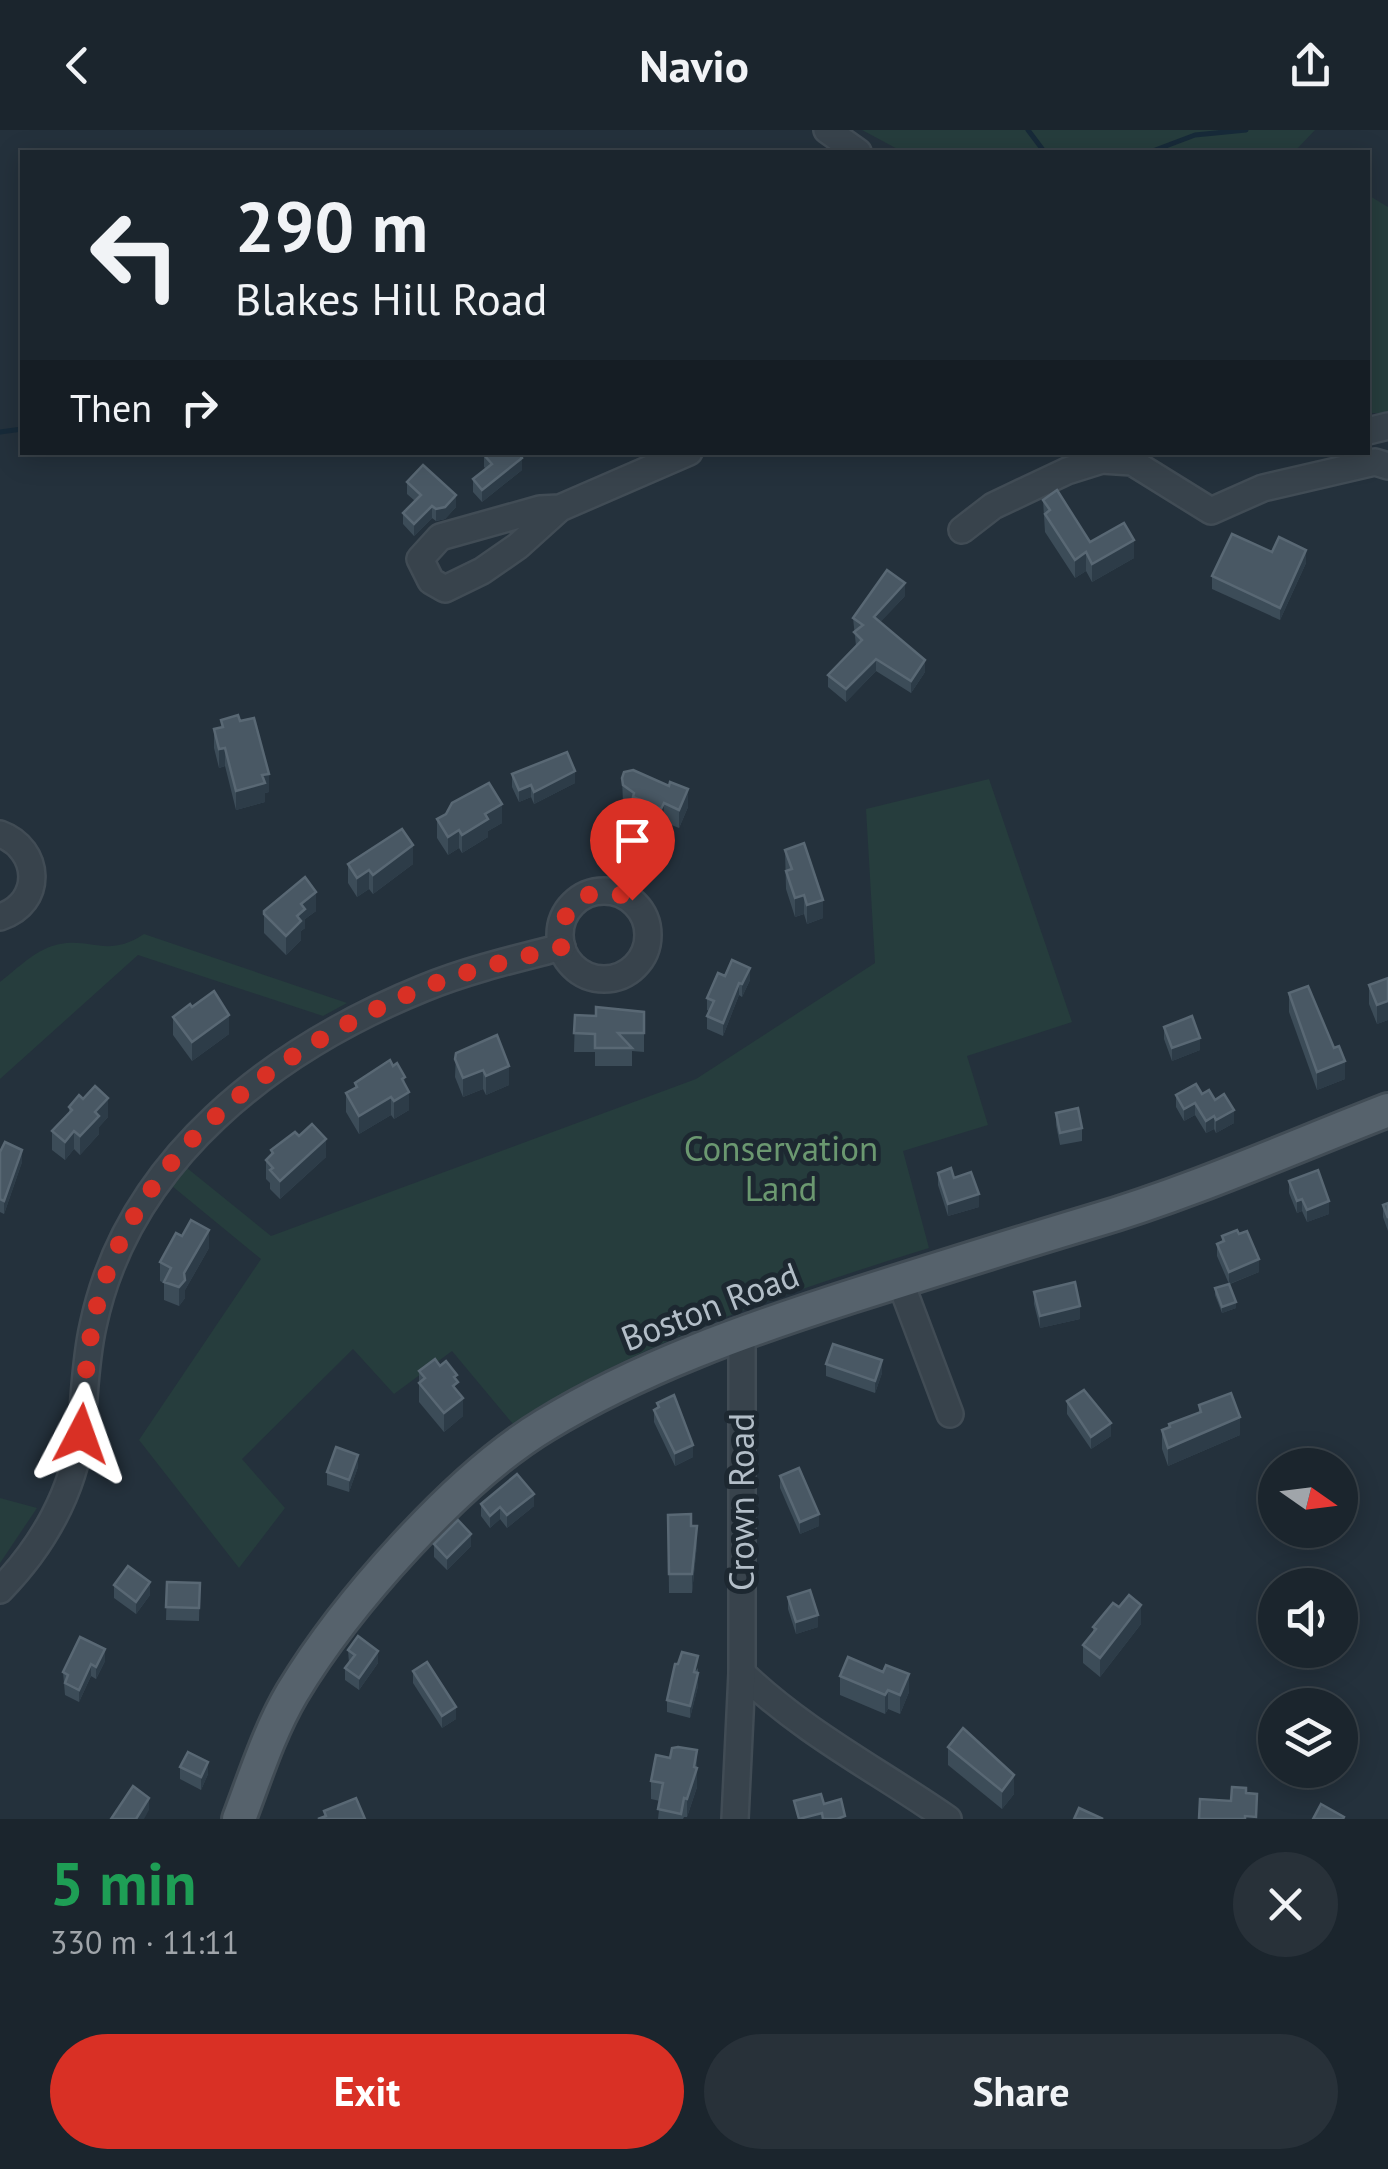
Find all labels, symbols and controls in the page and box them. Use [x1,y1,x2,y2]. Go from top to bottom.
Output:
text: Navio [639,36,749,94]
icon: back [50,38,105,93]
icon: share [1283,38,1338,93]
text: 290 m [235,181,428,271]
icon: left [70,190,200,320]
text: Blakes Hill Road [235,269,547,327]
icon: right [172,380,227,435]
text: Then [70,383,152,432]
pin [590,798,675,901]
icon: arrive [605,813,660,868]
park label: Conservation Land [684,1125,878,1211]
street label: Boston Road [614,1251,805,1361]
position arrow [29,1382,133,1486]
street label: Crown Road [718,1413,764,1591]
north arrow [1258,1448,1358,1548]
map controls [1258,1448,1358,1788]
button: sound [1258,1568,1358,1668]
button: layers [1258,1688,1358,1788]
text: 5 min [50,1844,196,1922]
button: close [1233,1852,1338,1957]
text: 330 m · 11:11 [50,1921,239,1963]
button: Exit [50,2034,684,2149]
button: Share [704,2034,1338,2149]

